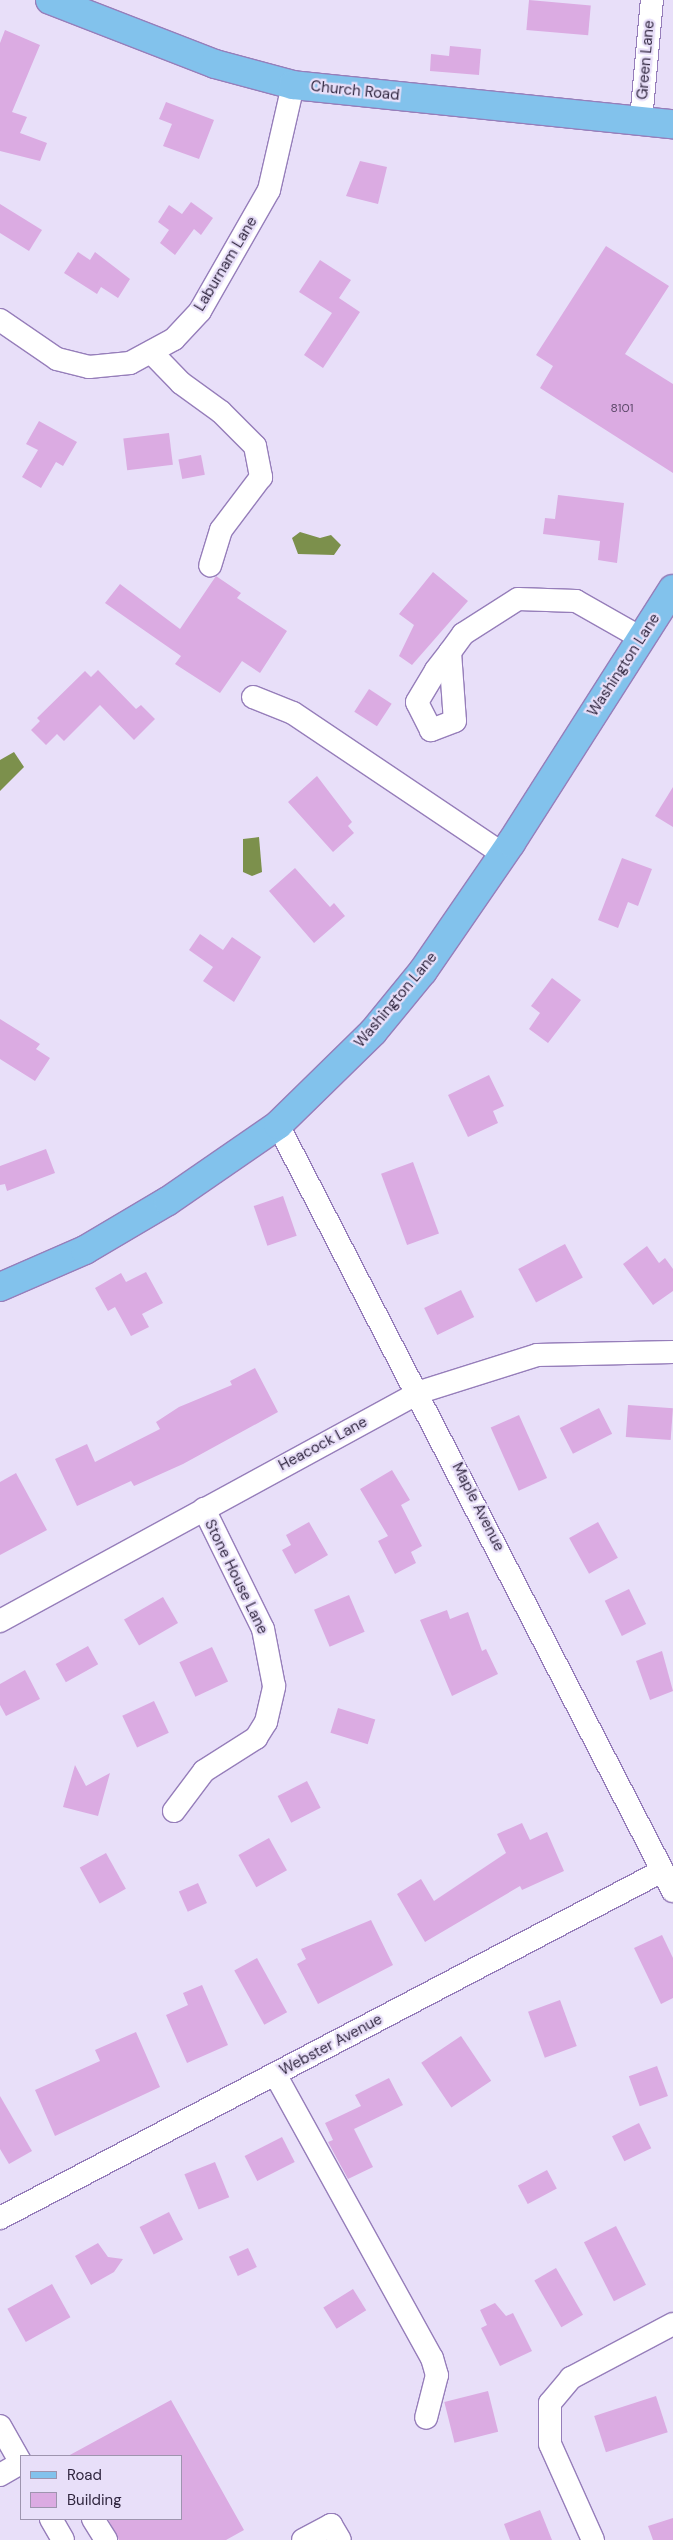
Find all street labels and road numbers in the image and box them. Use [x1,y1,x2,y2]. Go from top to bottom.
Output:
street label: Green Lane [634,20,658,100]
street label: Church Road [310,77,400,105]
street label: Laburnam Lane [191,214,261,314]
street label: Washington Lane [584,610,664,720]
street label: Washington Lane [351,949,441,1051]
street label: Heacock Lane [276,1413,370,1475]
street label: Maple Avenue [448,1460,508,1554]
street label: Stone House Lane [200,1517,272,1637]
street label: Webster Avenue [277,2010,385,2080]

